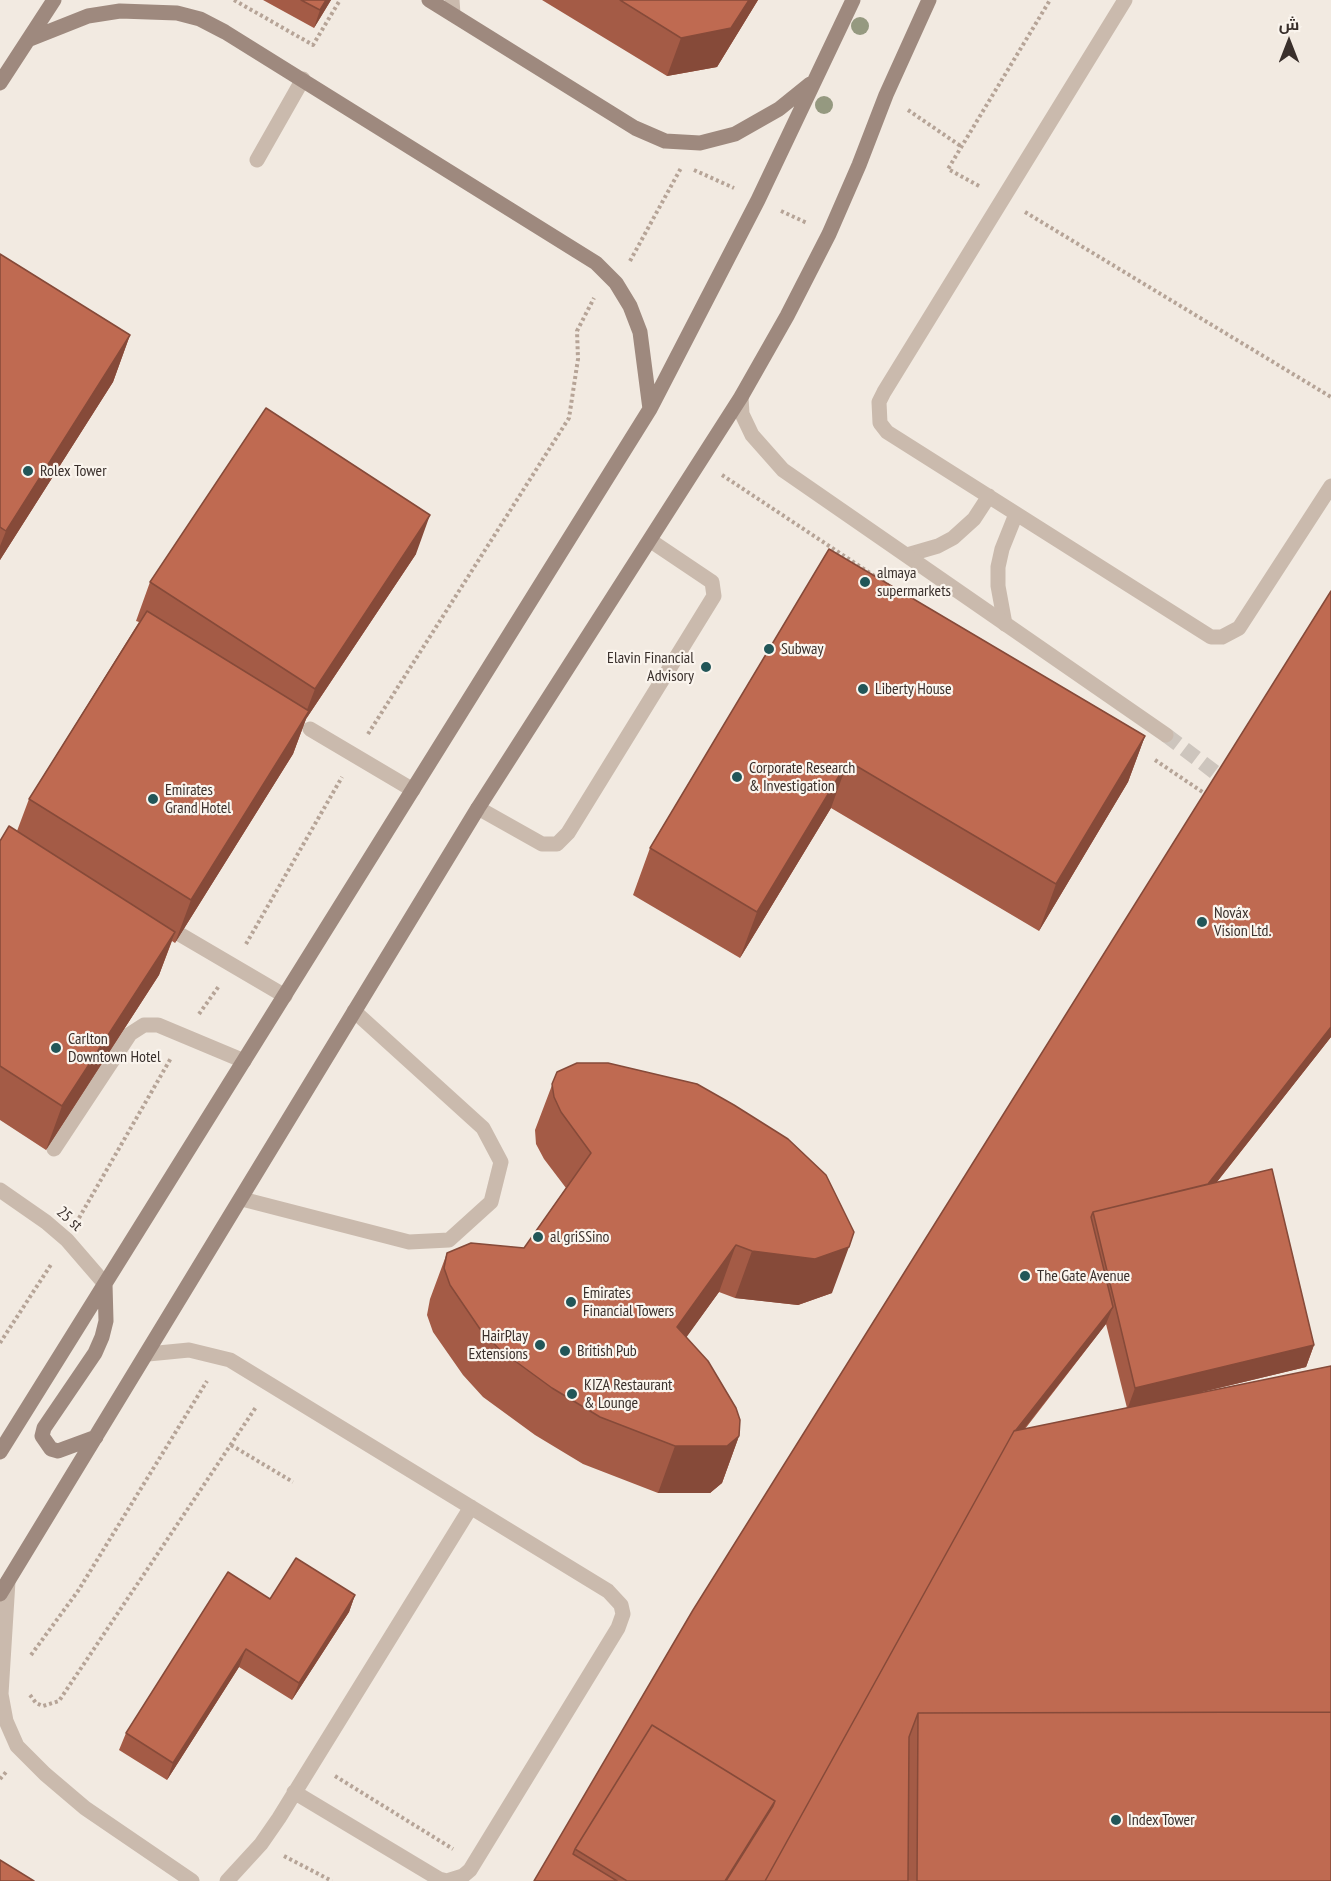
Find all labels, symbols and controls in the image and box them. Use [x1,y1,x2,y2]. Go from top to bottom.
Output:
north arrow [1259,12,1319,72]
text: ش [1279,14,1299,34]
place label: Rolex Tower [40,461,107,481]
marker: Rolex Tower [21,464,35,478]
place label: almaya supermarkets [877,563,951,601]
marker: almaya supermarkets [858,575,872,589]
place label: Subway [781,639,823,659]
marker: Subway [762,642,776,656]
place label: Elavin Financial Advisory [607,648,694,686]
marker: Elavin Financial Advisory [699,660,713,674]
place label: Liberty House [875,679,952,699]
marker: Liberty House [856,682,870,696]
place label: Corporate Research & Investigation [749,758,855,796]
marker: Corporate Research & Investigation [730,770,744,784]
place label: Emirates Grand Hotel [165,780,231,818]
marker: Emirates Grand Hotel [146,792,160,806]
place label: Nováx Vision Ltd. [1214,903,1271,941]
marker: Nováx Vision Ltd. [1195,915,1209,929]
place label: Carlton Downtown Hotel [68,1029,161,1067]
marker: Carlton Downtown Hotel [49,1041,63,1055]
street label: 25 st [52,1203,86,1235]
place label: al griSSino [550,1227,609,1247]
marker: al griSSino [531,1230,545,1244]
place label: The Gate Avenue [1037,1266,1130,1286]
marker: The Gate Avenue [1018,1269,1032,1283]
place label: Emirates Financial Towers [583,1283,674,1321]
marker: Emirates Financial Towers [564,1295,578,1309]
place label: HairPlay Extensions [468,1326,528,1364]
marker: HairPlay Extensions [533,1338,547,1352]
place label: British Pub [577,1341,637,1361]
marker: British Pub [558,1344,572,1358]
place label: KIZA Restaurant & Lounge [584,1375,672,1413]
marker: KIZA Restaurant & Lounge [565,1387,579,1401]
place label: Index Tower [1128,1810,1195,1830]
marker: Index Tower [1109,1813,1123,1827]

